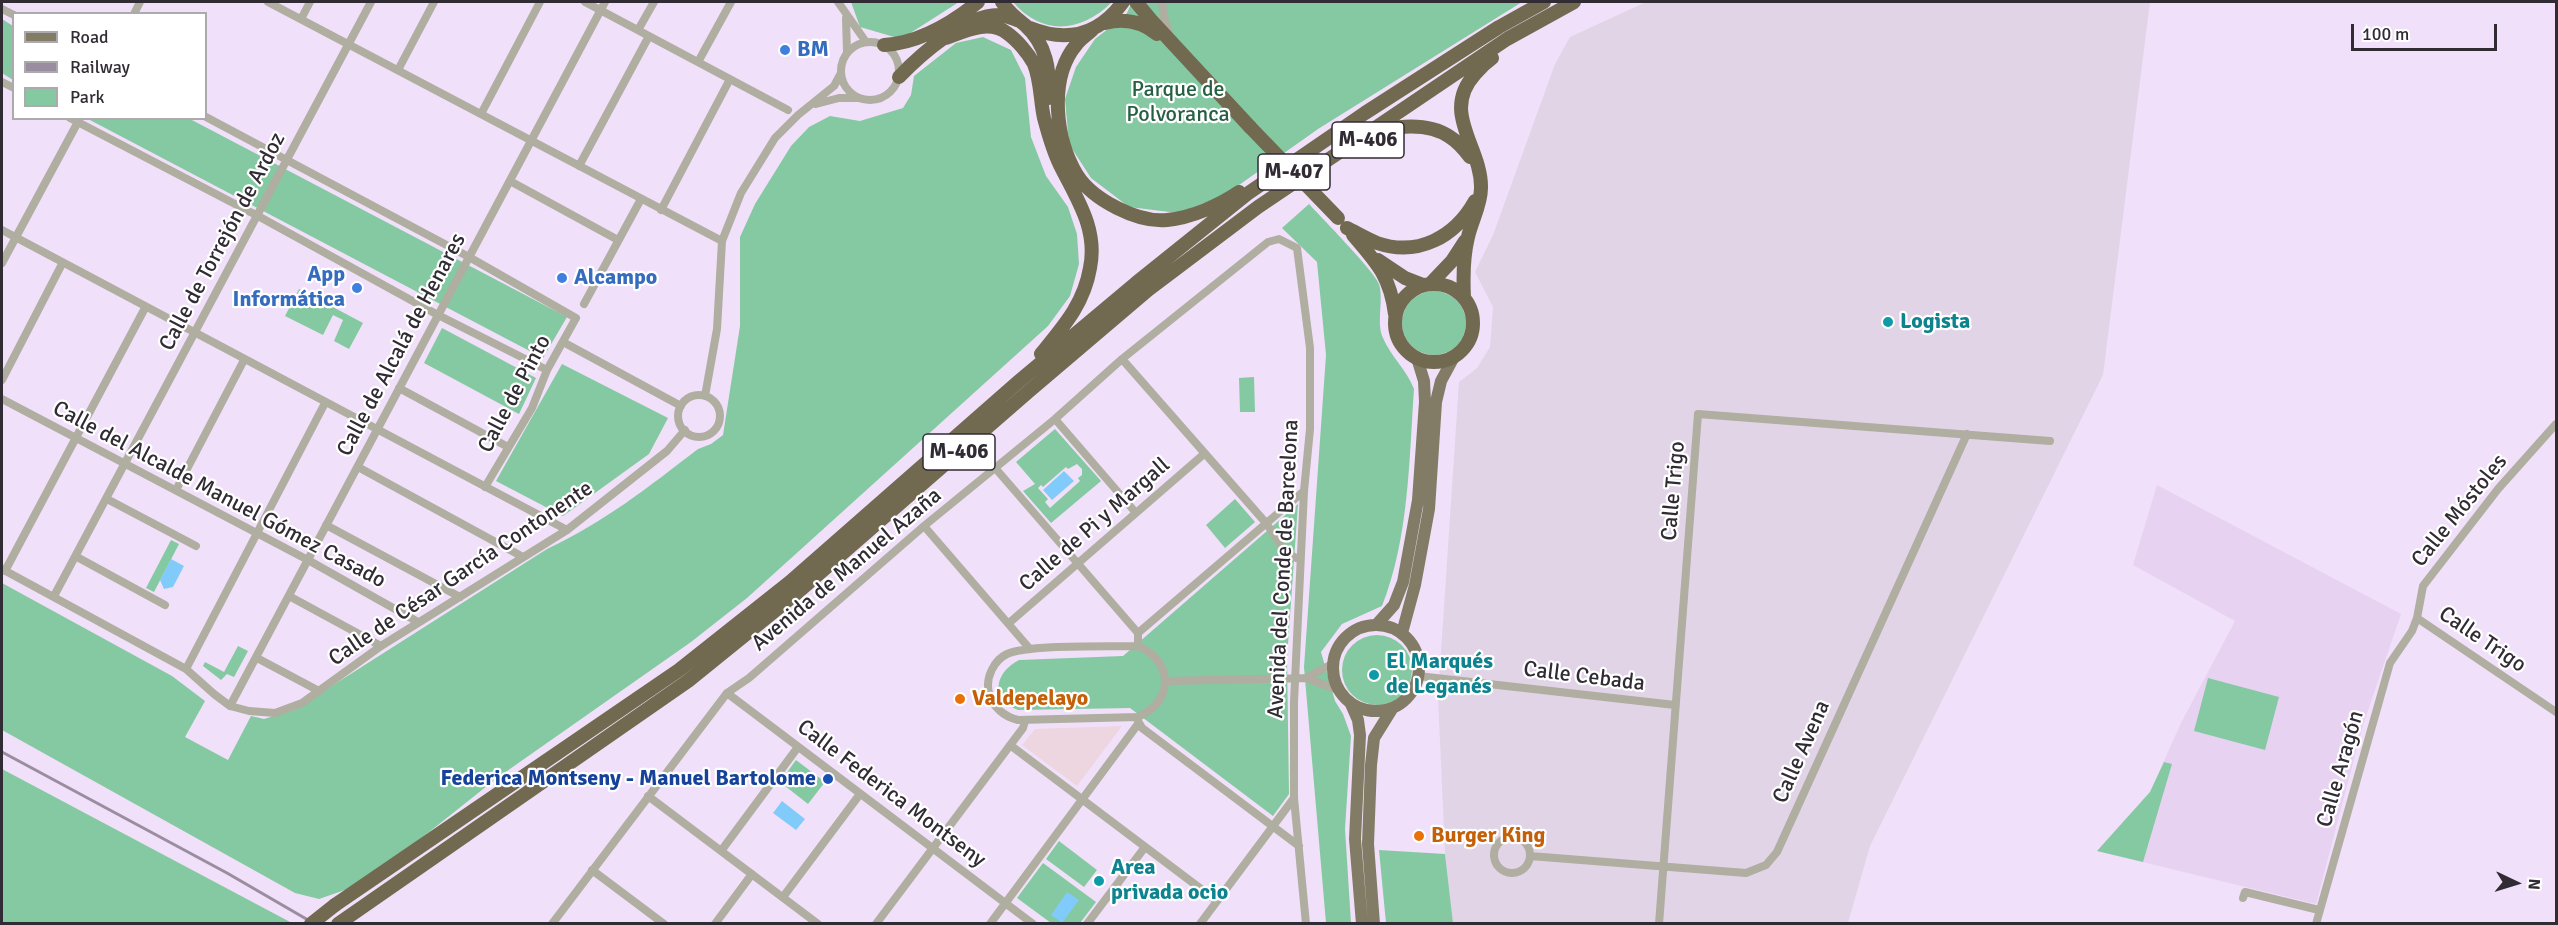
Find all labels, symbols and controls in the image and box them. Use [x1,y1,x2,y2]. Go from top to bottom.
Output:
legend [12,12,207,120]
scale bar [2354,12,2500,50]
text: 100 m [2362,23,2409,45]
text: Road [70,26,109,48]
place label: BM [797,37,829,63]
marker: BM [778,43,792,57]
text: Railway [70,56,130,78]
park label: Parque de Polvoranca [1126,77,1230,128]
text: Park [70,86,105,108]
road number: M-406 [1332,122,1404,158]
street label: Calle de Torrejón de Ardoz [154,128,292,356]
road number: M-407 [1258,154,1330,190]
street label: Calle de Alcalá de Henares [332,229,472,461]
place label: App Informática [233,262,345,314]
place label: Alcampo [574,265,657,291]
marker: Alcampo [555,271,569,285]
marker: App Informática [350,281,364,295]
place label: Logista [1900,309,1970,335]
marker: Logista [1881,315,1895,329]
street label: Calle de Pinto [473,331,557,457]
street label: Calle del Alcalde Manuel Gómez Casado [48,396,390,594]
street label: Avenida del Conde de Barcelona [1263,419,1305,719]
road number: M-406 [923,434,995,470]
street label: Calle Trigo [1656,440,1692,542]
street label: Calle Móstoles [2407,449,2513,573]
street label: Calle de Pi y Margall [1014,452,1176,598]
street label: Calle de César García Contonente [324,476,598,672]
street label: Avenida de Manuel Azaña [747,483,947,657]
street label: Calle Trigo [2433,601,2531,679]
place label: El Marqués de Leganés [1386,649,1493,700]
street label: Calle Cebada [1522,656,1646,698]
marker: El Marqués de Leganés [1367,668,1381,682]
place label: Valdepelayo [972,686,1088,712]
marker: Valdepelayo [953,692,967,706]
street label: Calle Avena [1768,697,1836,807]
street label: Calle Aragón [2312,708,2370,830]
street label: Calle Federica Montseny [791,714,991,874]
place label: Federica Montseny - Manuel Bartolome [440,766,816,792]
marker: Federica Montseny - Manuel Bartolome [821,772,835,786]
place label: Burger King [1431,823,1545,849]
marker: Burger King [1412,829,1426,843]
north arrow [2486,853,2546,913]
place label: Area privada ocio [1111,855,1228,906]
marker: Area privada ocio [1092,874,1106,888]
text: N [2524,878,2544,891]

